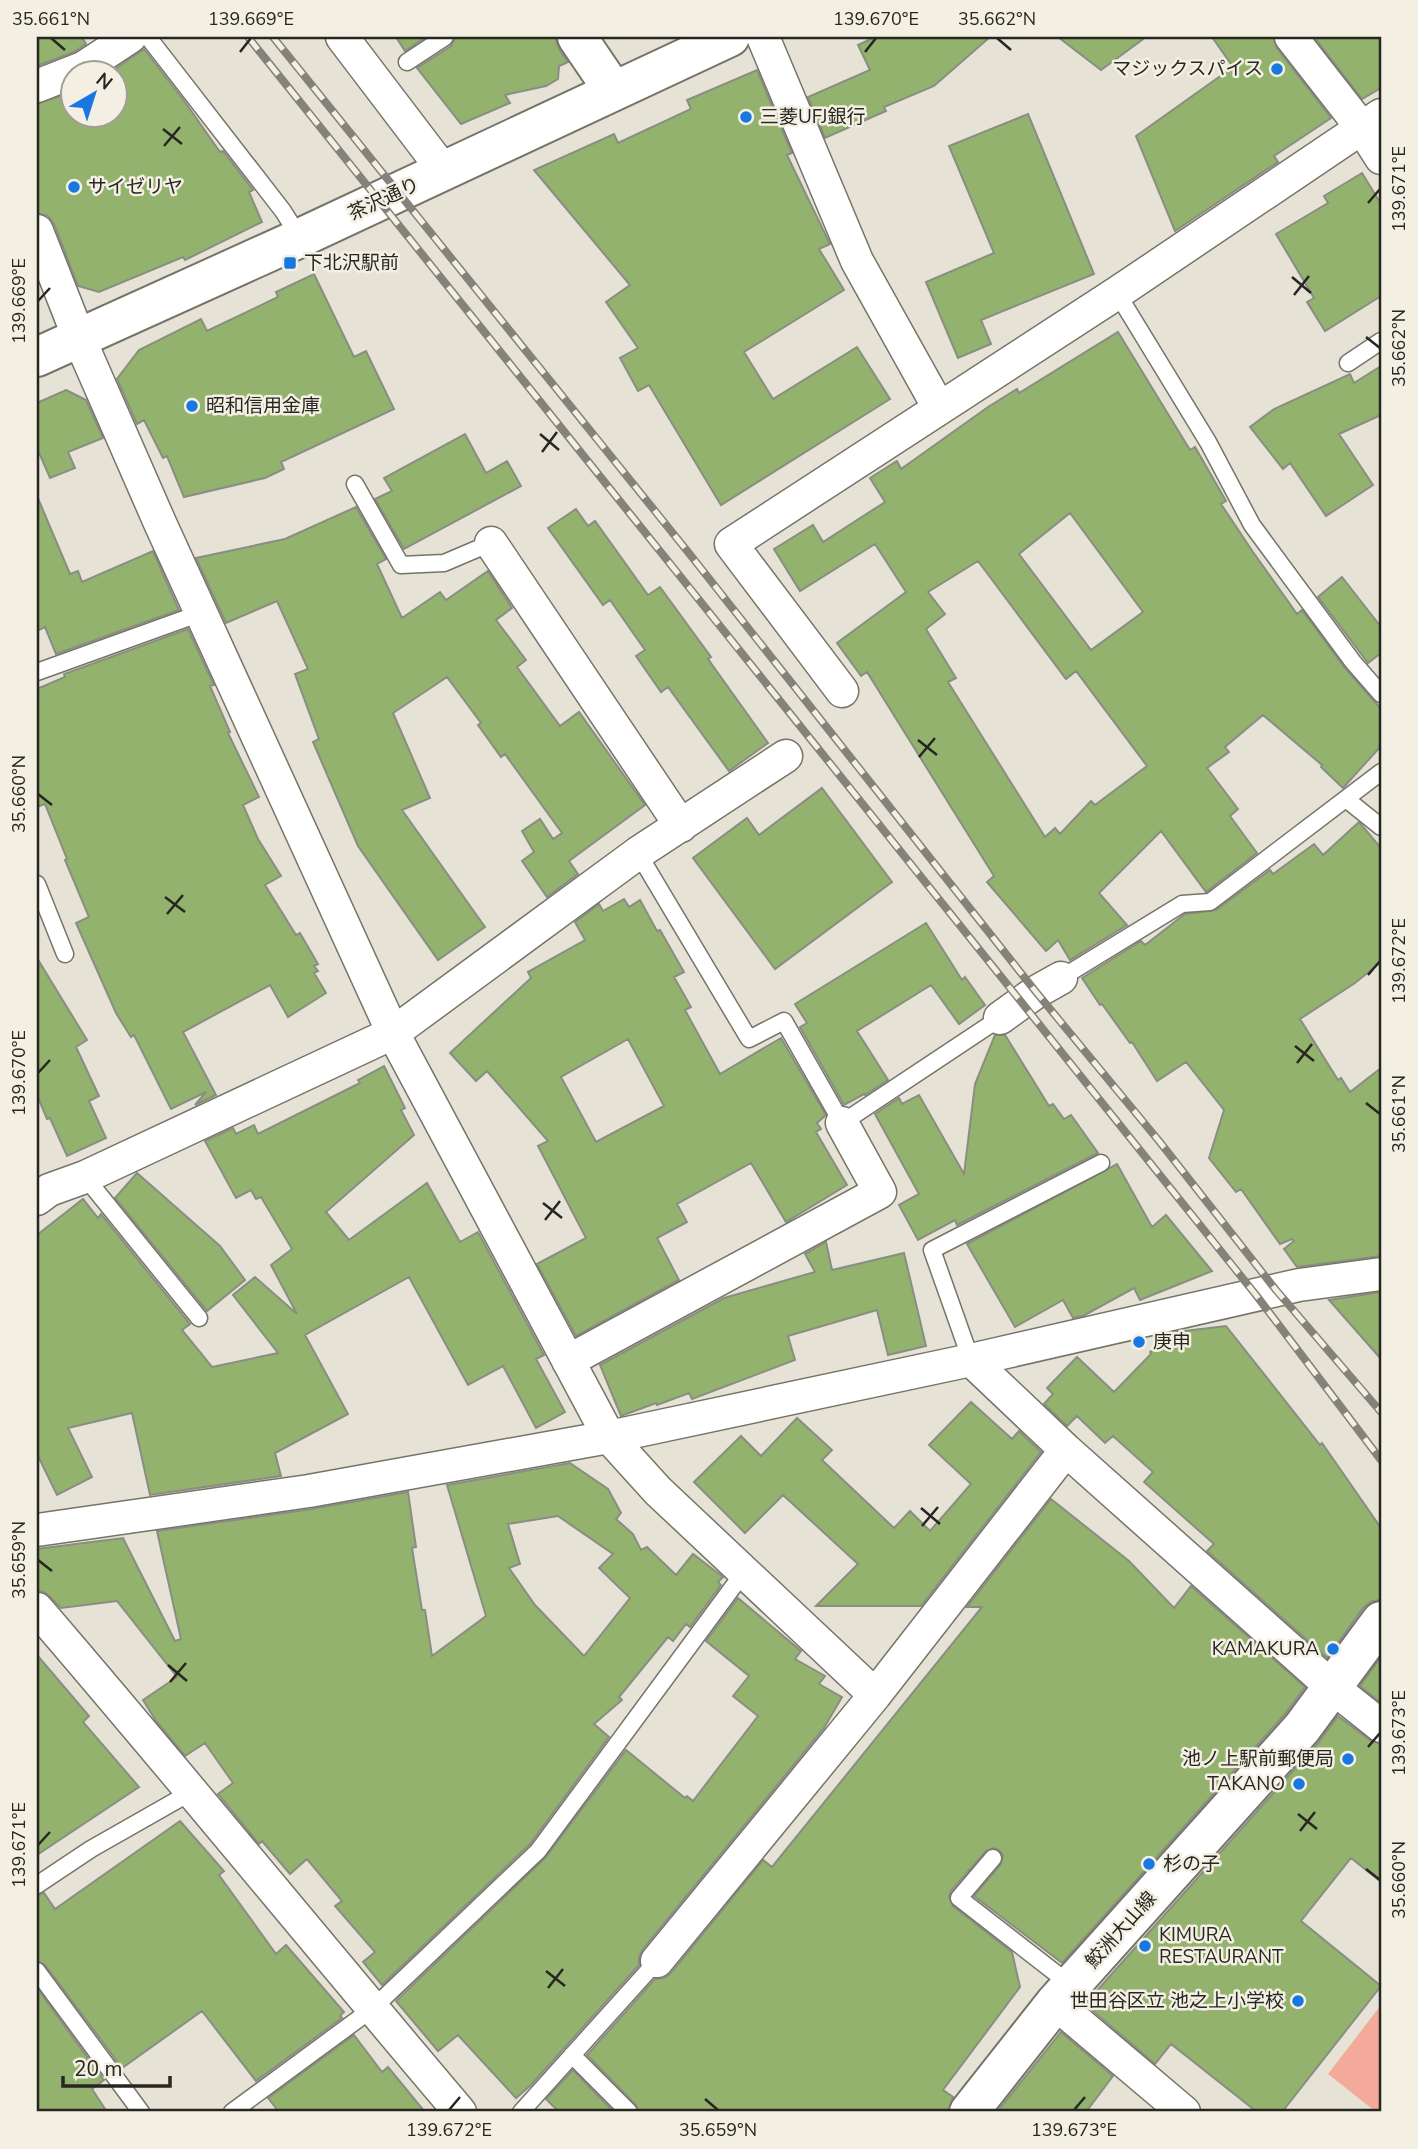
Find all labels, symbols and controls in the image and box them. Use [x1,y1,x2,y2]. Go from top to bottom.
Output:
text: 35.661°N [12,7,90,31]
text: 139.669°E [208,7,294,31]
text: 139.670°E [833,7,919,31]
text: 35.662°N [958,7,1036,31]
place label: マジックスパイス [1112,56,1263,82]
north arrow [60,60,130,130]
marker: マジックスパイス [1269,61,1285,77]
text: N [90,67,118,96]
place label: 三菱UFJ銀行 [760,104,865,130]
marker: 三菱UFJ銀行 [738,109,754,125]
text: 139.671°E [1387,146,1411,232]
street label: 茶沢通り [344,171,424,227]
place label: サイゼリヤ [88,174,183,200]
marker: サイゼリヤ [66,179,82,195]
place label: 下北沢駅前 [304,250,399,276]
marker: 下北沢駅前 [282,255,298,271]
text: 139.669°E [7,258,31,344]
text: 35.662°N [1387,309,1411,387]
place label: 昭和信用金庫 [206,393,320,419]
marker: 昭和信用金庫 [184,398,200,414]
text: 35.660°N [7,755,31,833]
text: 139.672°E [1387,918,1411,1004]
text: 139.670°E [7,1030,31,1116]
text: 35.661°N [1387,1075,1411,1153]
place label: 庚申 [1153,1329,1191,1355]
marker: 庚申 [1131,1334,1147,1350]
text: 35.659°N [7,1521,31,1599]
place label: KAMAKURA [1212,1636,1319,1662]
marker: KAMAKURA [1325,1641,1341,1657]
text: 139.673°E [1387,1690,1411,1776]
place label: 池ノ上駅前郵便局 [1182,1746,1334,1772]
marker: 池ノ上駅前郵便局 [1340,1751,1356,1767]
place label: TAKANO [1207,1771,1285,1797]
marker: TAKANO [1291,1776,1307,1792]
text: 139.671°E [7,1802,31,1888]
text: 35.660°N [1387,1841,1411,1919]
place label: 杉の子 [1163,1851,1220,1877]
marker: 杉の子 [1141,1856,1157,1872]
street label: 鮫洲大山線 [1080,1886,1162,1974]
place label: KIMURA RESTAURANT [1159,1922,1284,1970]
marker: KIMURA RESTAURANT [1137,1938,1153,1954]
place label: 世田谷区立 池之上小学校 [1070,1988,1284,2014]
marker: 世田谷区立 池之上小学校 [1290,1993,1306,2009]
scale bar [63,2044,170,2088]
text: 20 m [74,2055,123,2083]
text: 139.672°E [406,2118,492,2142]
text: 35.659°N [679,2118,757,2142]
text: 139.673°E [1031,2118,1117,2142]

